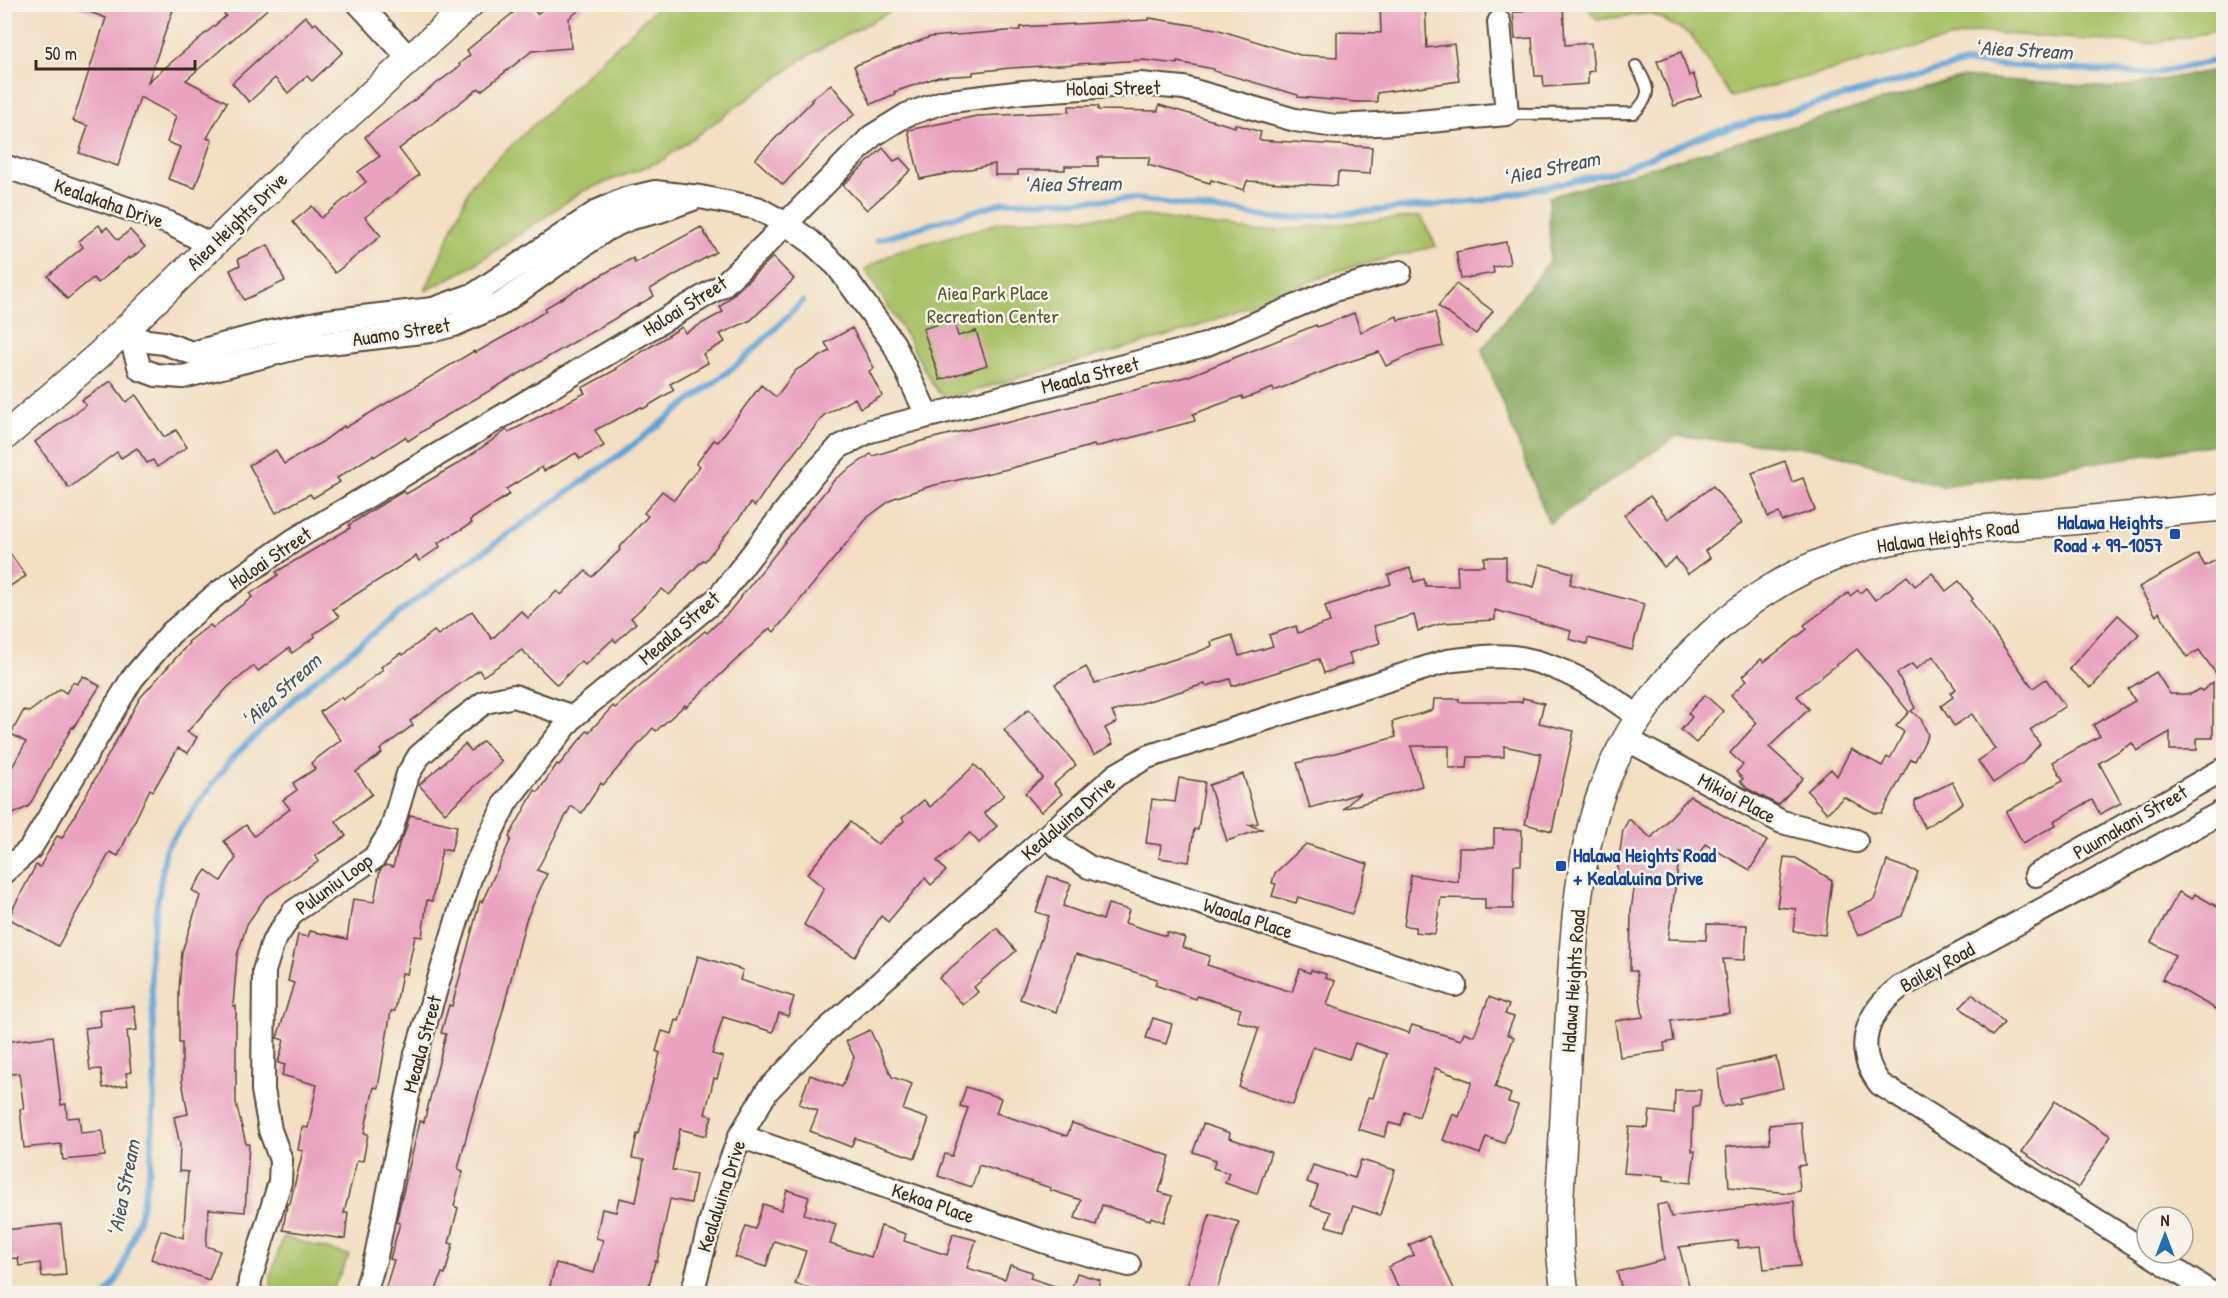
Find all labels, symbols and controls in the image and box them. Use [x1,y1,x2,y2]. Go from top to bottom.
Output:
water label: ʻAiea Stream [1975,32,2074,67]
scale bar [36,33,195,71]
text: 50 m [45,41,77,66]
street label: Holoai Street [1066,73,1161,102]
water label: ʻAiea Stream [1502,143,1603,192]
street label: Aiea Heights Drive [180,166,293,276]
water label: ʻAiea Stream [1024,168,1122,199]
street label: Kealakaha Drive [51,171,168,234]
street label: Holoai Street [638,269,733,342]
park label: Aiea Park Place Recreation Center [927,279,1059,329]
street label: Auamo Street [350,310,453,353]
street label: Meaala Street [1038,349,1143,400]
place label: Halawa Heights Road + 99-1057 [2054,508,2163,558]
street label: Halawa Heights Road [1875,512,2021,559]
street label: Holoai Street [223,519,317,595]
marker: Halawa Heights Road + 99-1057 [2168,527,2182,541]
street label: Meaala Street [632,584,726,671]
water label: ʻAiea Stream [236,646,328,733]
street label: Mikioi Place [1693,766,1781,829]
street label: Kealaluina Drive [1015,769,1120,866]
street label: Puumakani Street [2068,777,2193,865]
place label: Halawa Heights Road + Kealaluina Drive [1573,841,1716,891]
street label: Puluniu Loop [290,846,378,921]
marker: Halawa Heights Road + Kealaluina Drive [1554,859,1568,873]
street label: Waoala Place [1200,890,1296,945]
street label: Halawa Heights Road [1554,908,1591,1053]
street label: Bailey Road [1895,935,1979,998]
street label: Meaala Street [396,991,448,1096]
street label: Kealaluina Drive [690,1136,751,1255]
water label: ʻAiea Stream [100,1137,147,1238]
street label: Kekoa Place [888,1176,978,1229]
north arrow [2135,1205,2195,1265]
text: N [2161,1209,2170,1231]

